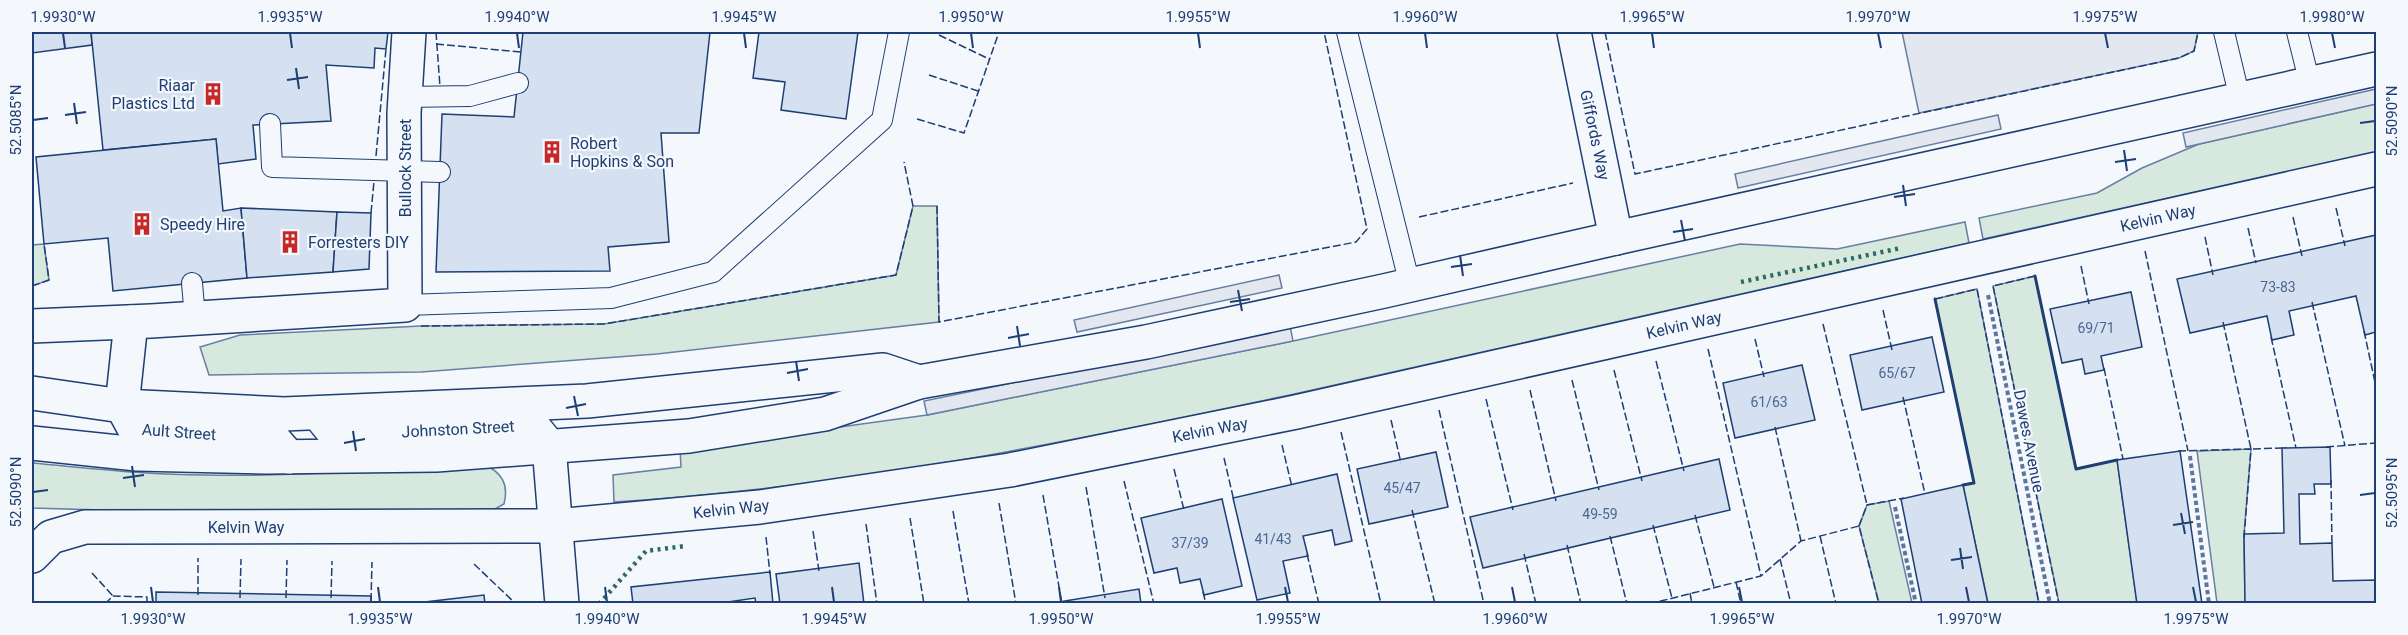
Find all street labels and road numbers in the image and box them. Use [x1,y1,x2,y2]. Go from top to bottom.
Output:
street label: Giffords Way [1576,88,1614,182]
street label: Bullock Street [396,119,415,217]
street label: Kelvin Way [2118,200,2198,236]
street label: Kelvin Way [1644,307,1724,343]
street label: Dawes Avenue [2010,388,2048,494]
street label: Kelvin Way [1171,413,1250,447]
street label: Johnston Street [401,417,515,441]
street label: Ault Street [141,420,217,444]
street label: Kelvin Way [692,495,771,522]
street label: Kelvin Way [208,518,285,537]

